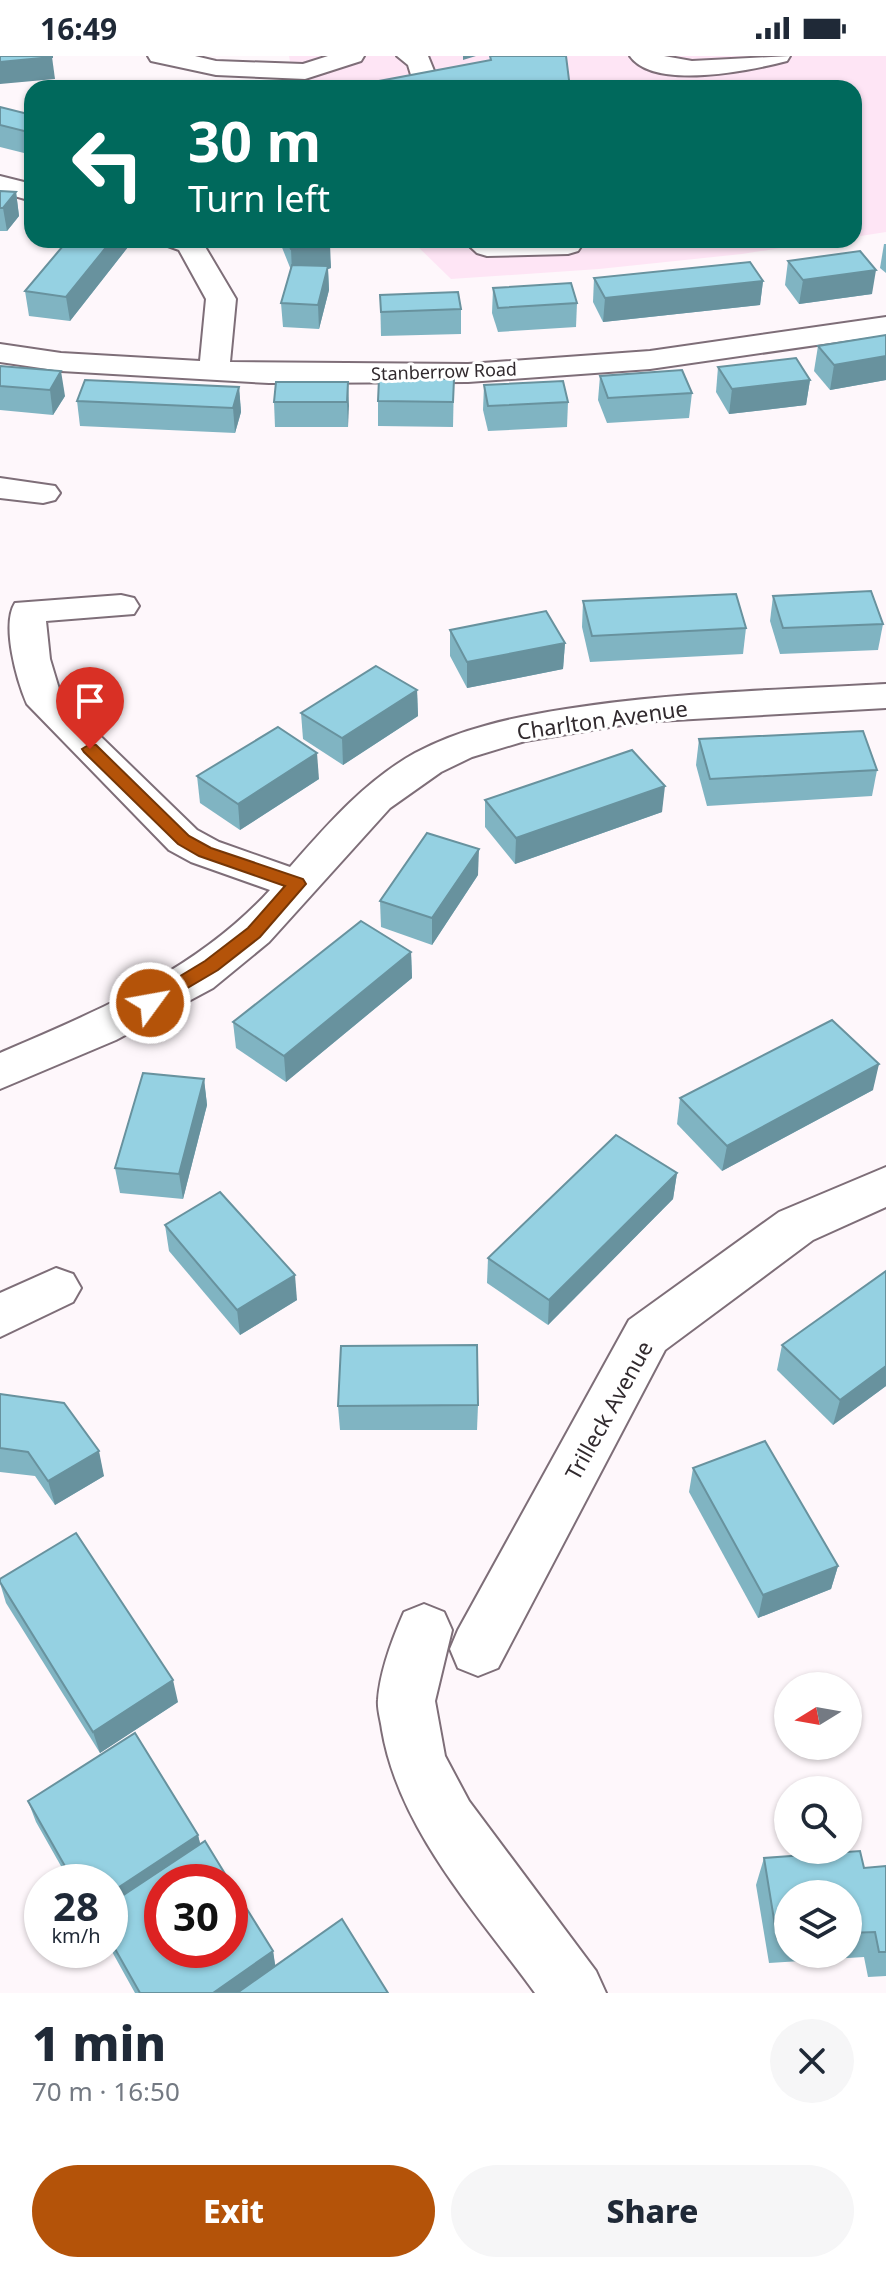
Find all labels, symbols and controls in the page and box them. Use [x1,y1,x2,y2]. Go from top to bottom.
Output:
text: 16:49 [40,8,117,49]
text: 30 m [188,102,321,178]
icon: left [56,112,160,216]
text: Turn left [188,174,330,223]
street label: Stanberrow Road [371,356,517,386]
pin [56,667,124,749]
icon: arrive [68,679,112,723]
street label: Charlton Avenue [515,692,689,746]
position arrow [108,961,192,1045]
street label: Trilleck Avenue [557,1335,659,1485]
north arrow [774,1672,862,1760]
map controls [774,1672,862,1968]
button: search [774,1776,862,1864]
speed limit sign: 30 [144,1864,248,1968]
text: 28 [53,1878,99,1933]
button: layers [774,1880,862,1968]
text: km/h [51,1922,101,1949]
text: 1 min [32,2010,166,2075]
button: close [770,2019,854,2103]
text: 70 m · 16:50 [32,2073,180,2109]
button: Exit [32,2165,435,2257]
button: Share [451,2165,854,2257]

